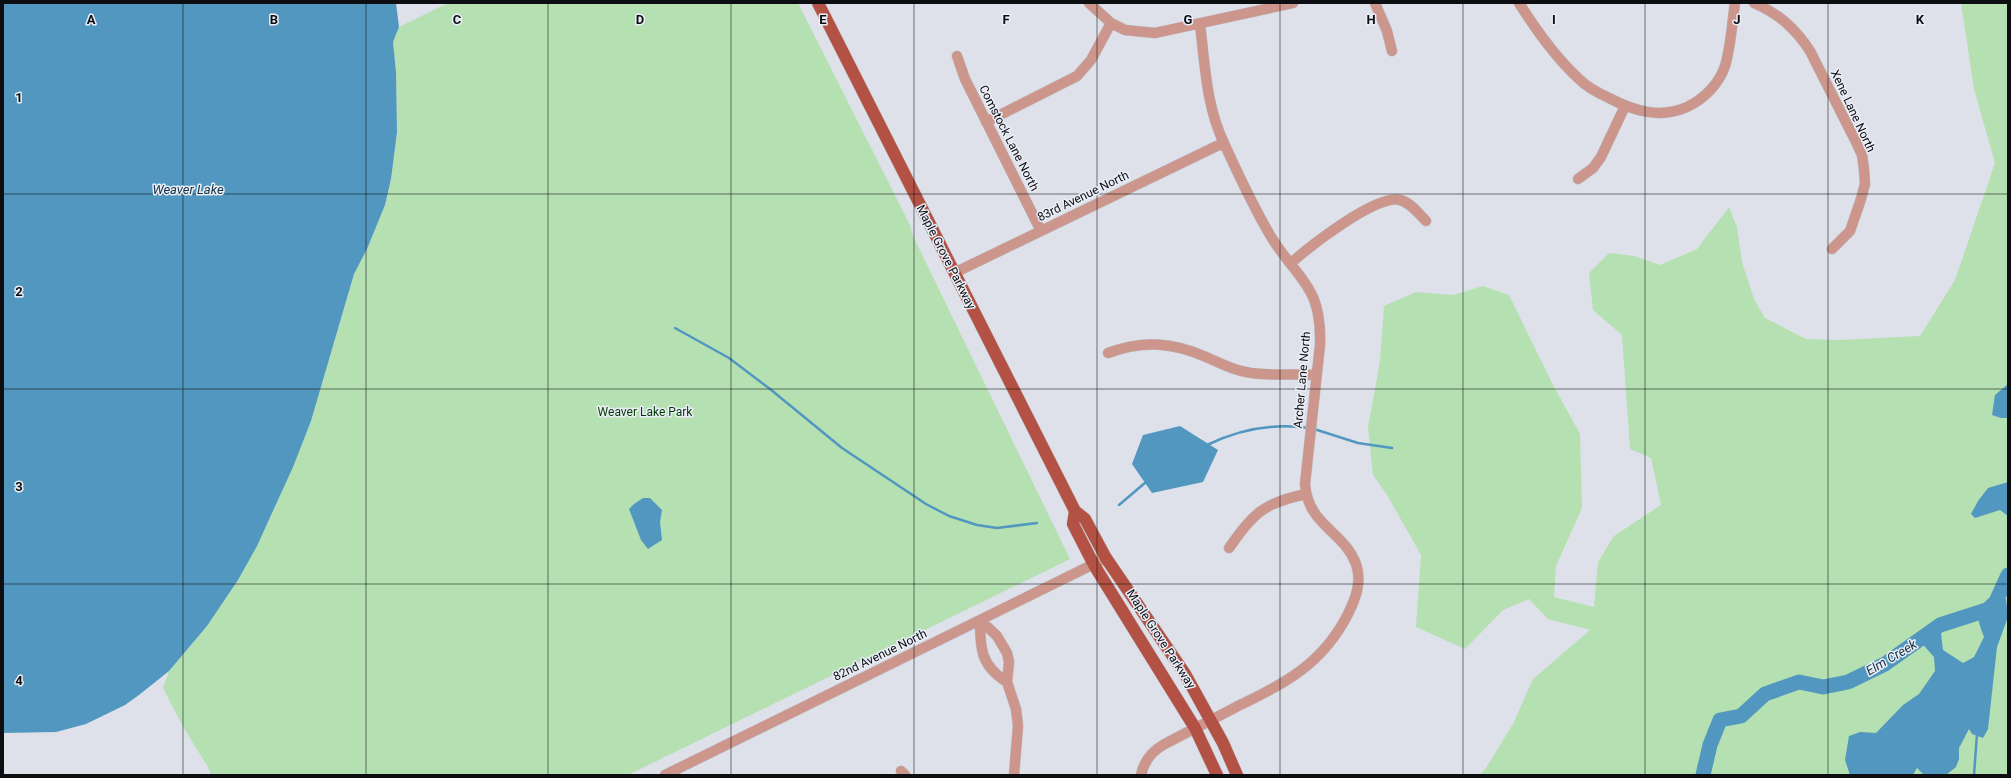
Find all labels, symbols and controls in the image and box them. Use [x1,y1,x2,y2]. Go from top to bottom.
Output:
text: A [87,12,96,27]
text: B [270,12,278,27]
text: C [453,12,462,27]
text: D [636,12,644,27]
text: E [819,12,827,27]
text: F [1002,12,1010,27]
text: G [1184,12,1193,27]
text: H [1366,12,1376,27]
text: I [1552,12,1556,27]
text: J [1733,12,1741,27]
text: K [1916,12,1925,27]
street label: Xene Lane North [1828,68,1878,154]
street label: Comstock Lane North [976,83,1042,193]
text: 1 [15,90,23,105]
street label: 83rd Avenue North [1035,168,1131,224]
water label: Weaver Lake [152,182,224,197]
street label: Maple Grove Parkway [914,202,979,312]
text: 2 [15,284,23,299]
street label: Archer Lane North [1291,331,1313,429]
park label: Weaver Lake Park [598,405,693,419]
text: 3 [15,479,23,494]
street label: Maple Grove Parkway [1124,587,1198,691]
street label: 82nd Avenue North [831,626,929,684]
water label: Elm Creek [1863,636,1920,678]
text: 4 [15,673,23,688]

